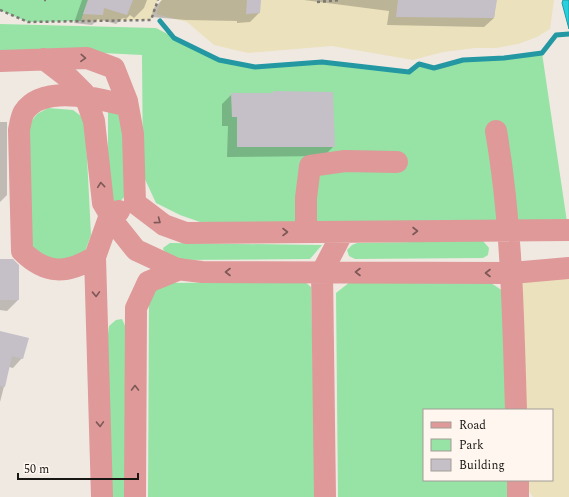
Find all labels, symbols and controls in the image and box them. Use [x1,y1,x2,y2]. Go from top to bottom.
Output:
one-way arrow [80,54,86,63]
one-way arrow [97,182,106,188]
one-way arrow [153,216,160,223]
one-way arrow [412,227,418,235]
one-way arrow [282,228,288,236]
one-way arrow [225,268,231,276]
one-way arrow [355,268,361,276]
one-way arrow [485,269,491,277]
one-way arrow [92,291,101,297]
one-way arrow [131,385,139,391]
legend [423,409,553,481]
text: Road [459,416,486,435]
one-way arrow [96,421,104,427]
text: Park [459,436,484,455]
scale bar [18,455,138,481]
text: Building [459,456,505,475]
text: 50 m [24,460,49,479]

